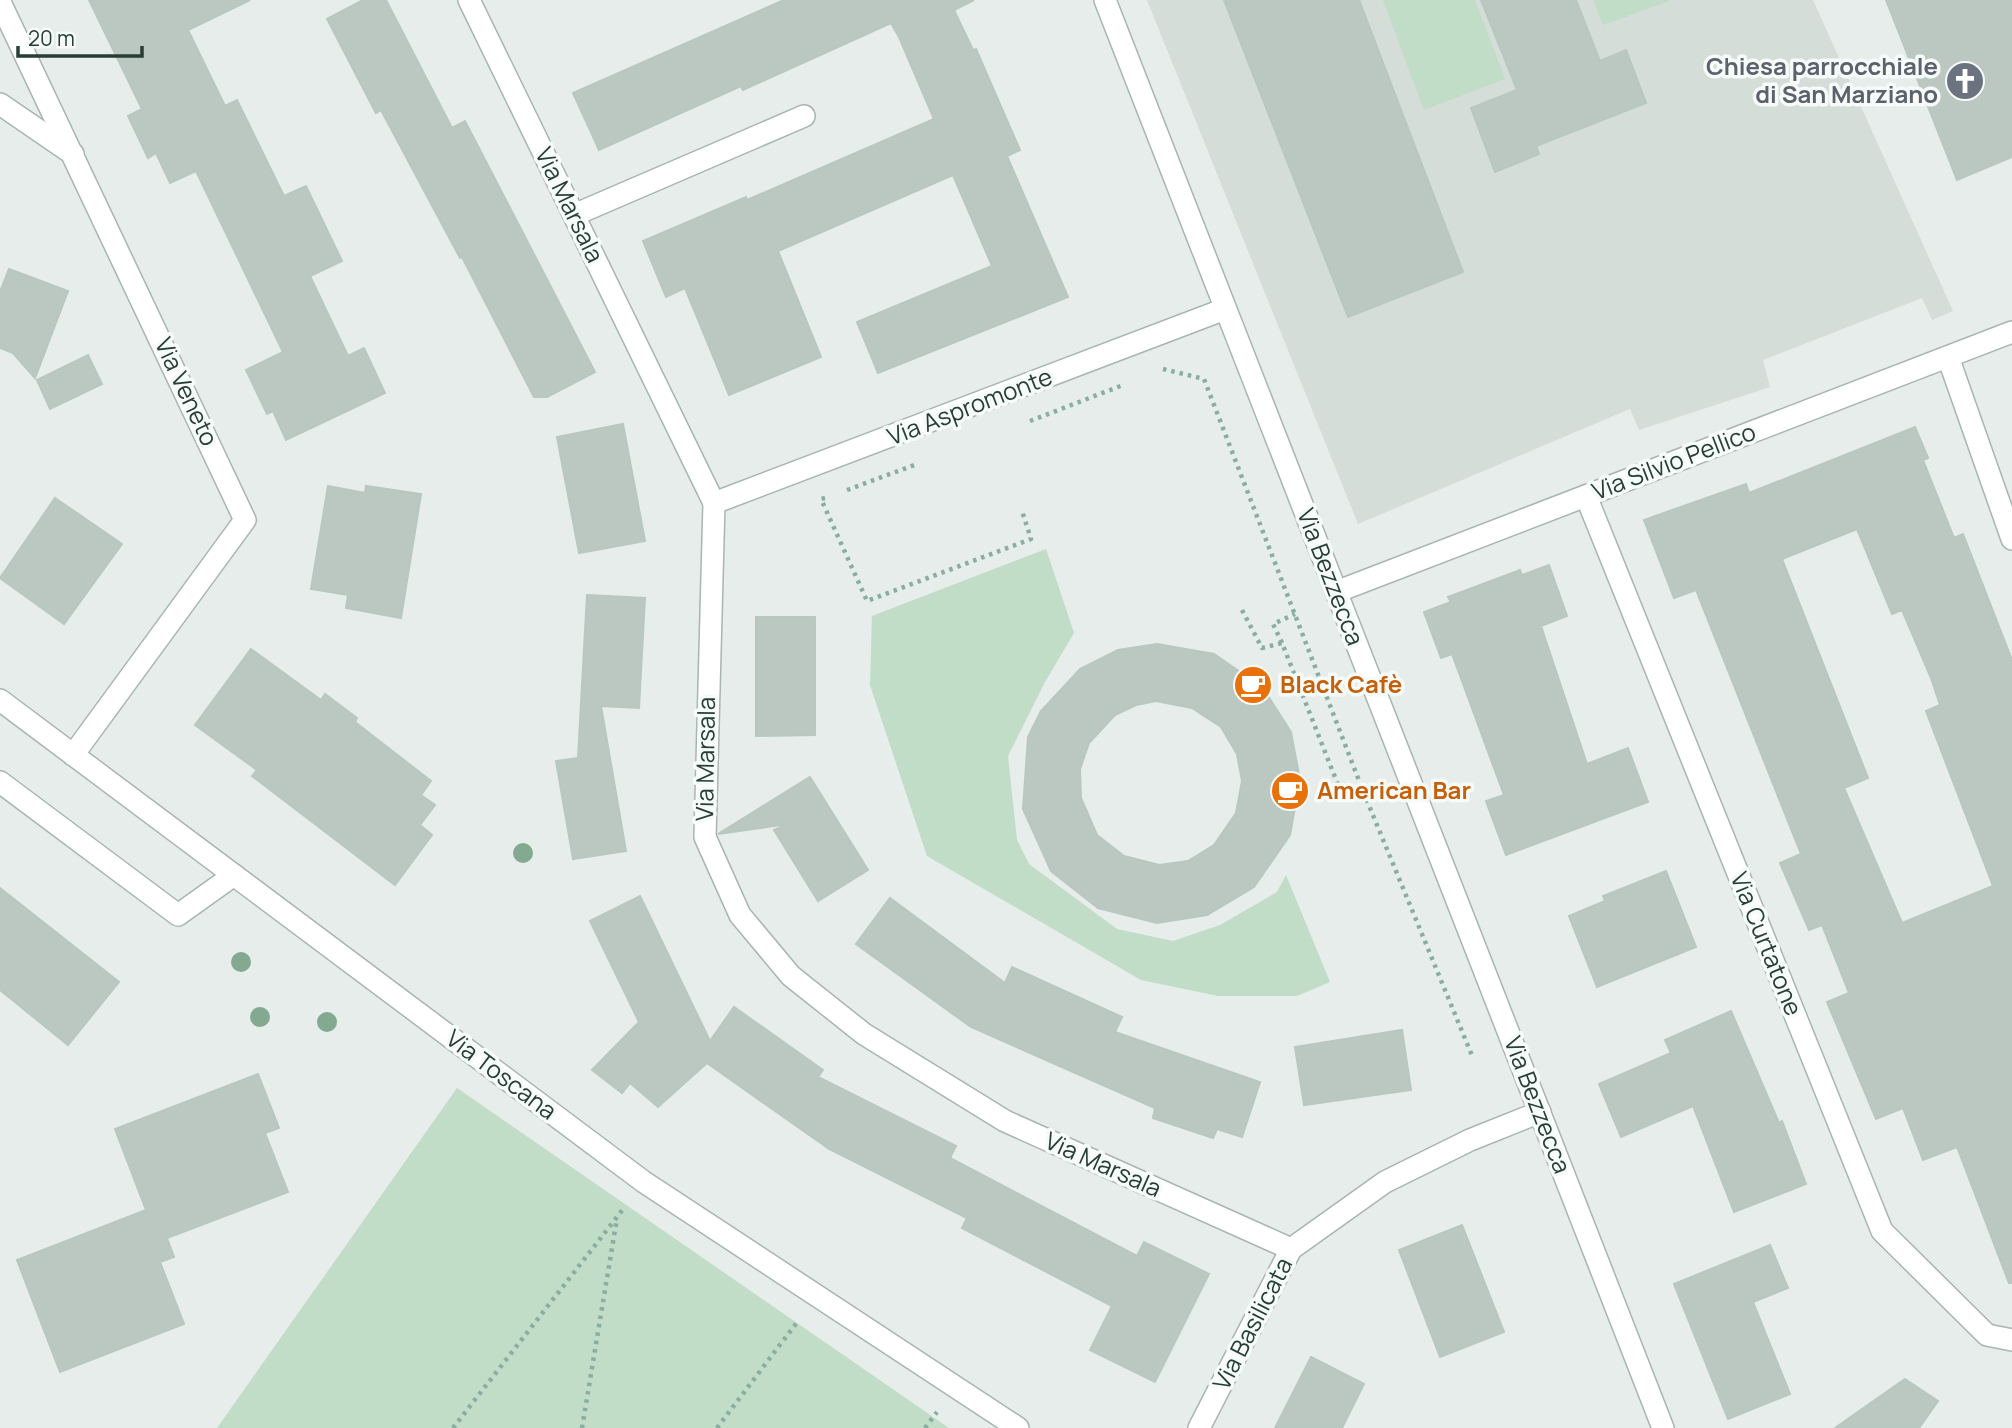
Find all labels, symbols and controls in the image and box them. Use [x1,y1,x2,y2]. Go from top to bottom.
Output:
scale bar [18,14,142,58]
text: 20 m [28,24,75,52]
place label: Chiesa parrocchiale di San Marziano [1706,49,1938,110]
church icon: Chiesa parrocchiale di San Marziano [1944,60,1986,102]
street label: Via Marsala [528,141,612,267]
street label: Via Veneto [148,332,227,451]
street label: Via Aspromonte [882,359,1057,452]
street label: Via Silvio Pellico [1587,414,1760,507]
street label: Via Bezzecca [1290,503,1373,650]
cafe icon: Black Cafè [1232,664,1274,706]
place label: Black Cafè [1280,667,1402,700]
street label: Via Marsala [687,697,722,821]
cafe icon: American Bar [1269,770,1311,812]
place label: American Bar [1317,773,1471,806]
street label: Via Curtatone [1724,867,1811,1020]
street label: Via Toscana [440,1021,564,1126]
street label: Via Bezzecca [1497,1031,1580,1178]
street label: Via Marsala [1040,1123,1167,1204]
street label: Via Basilicata [1204,1251,1299,1395]

